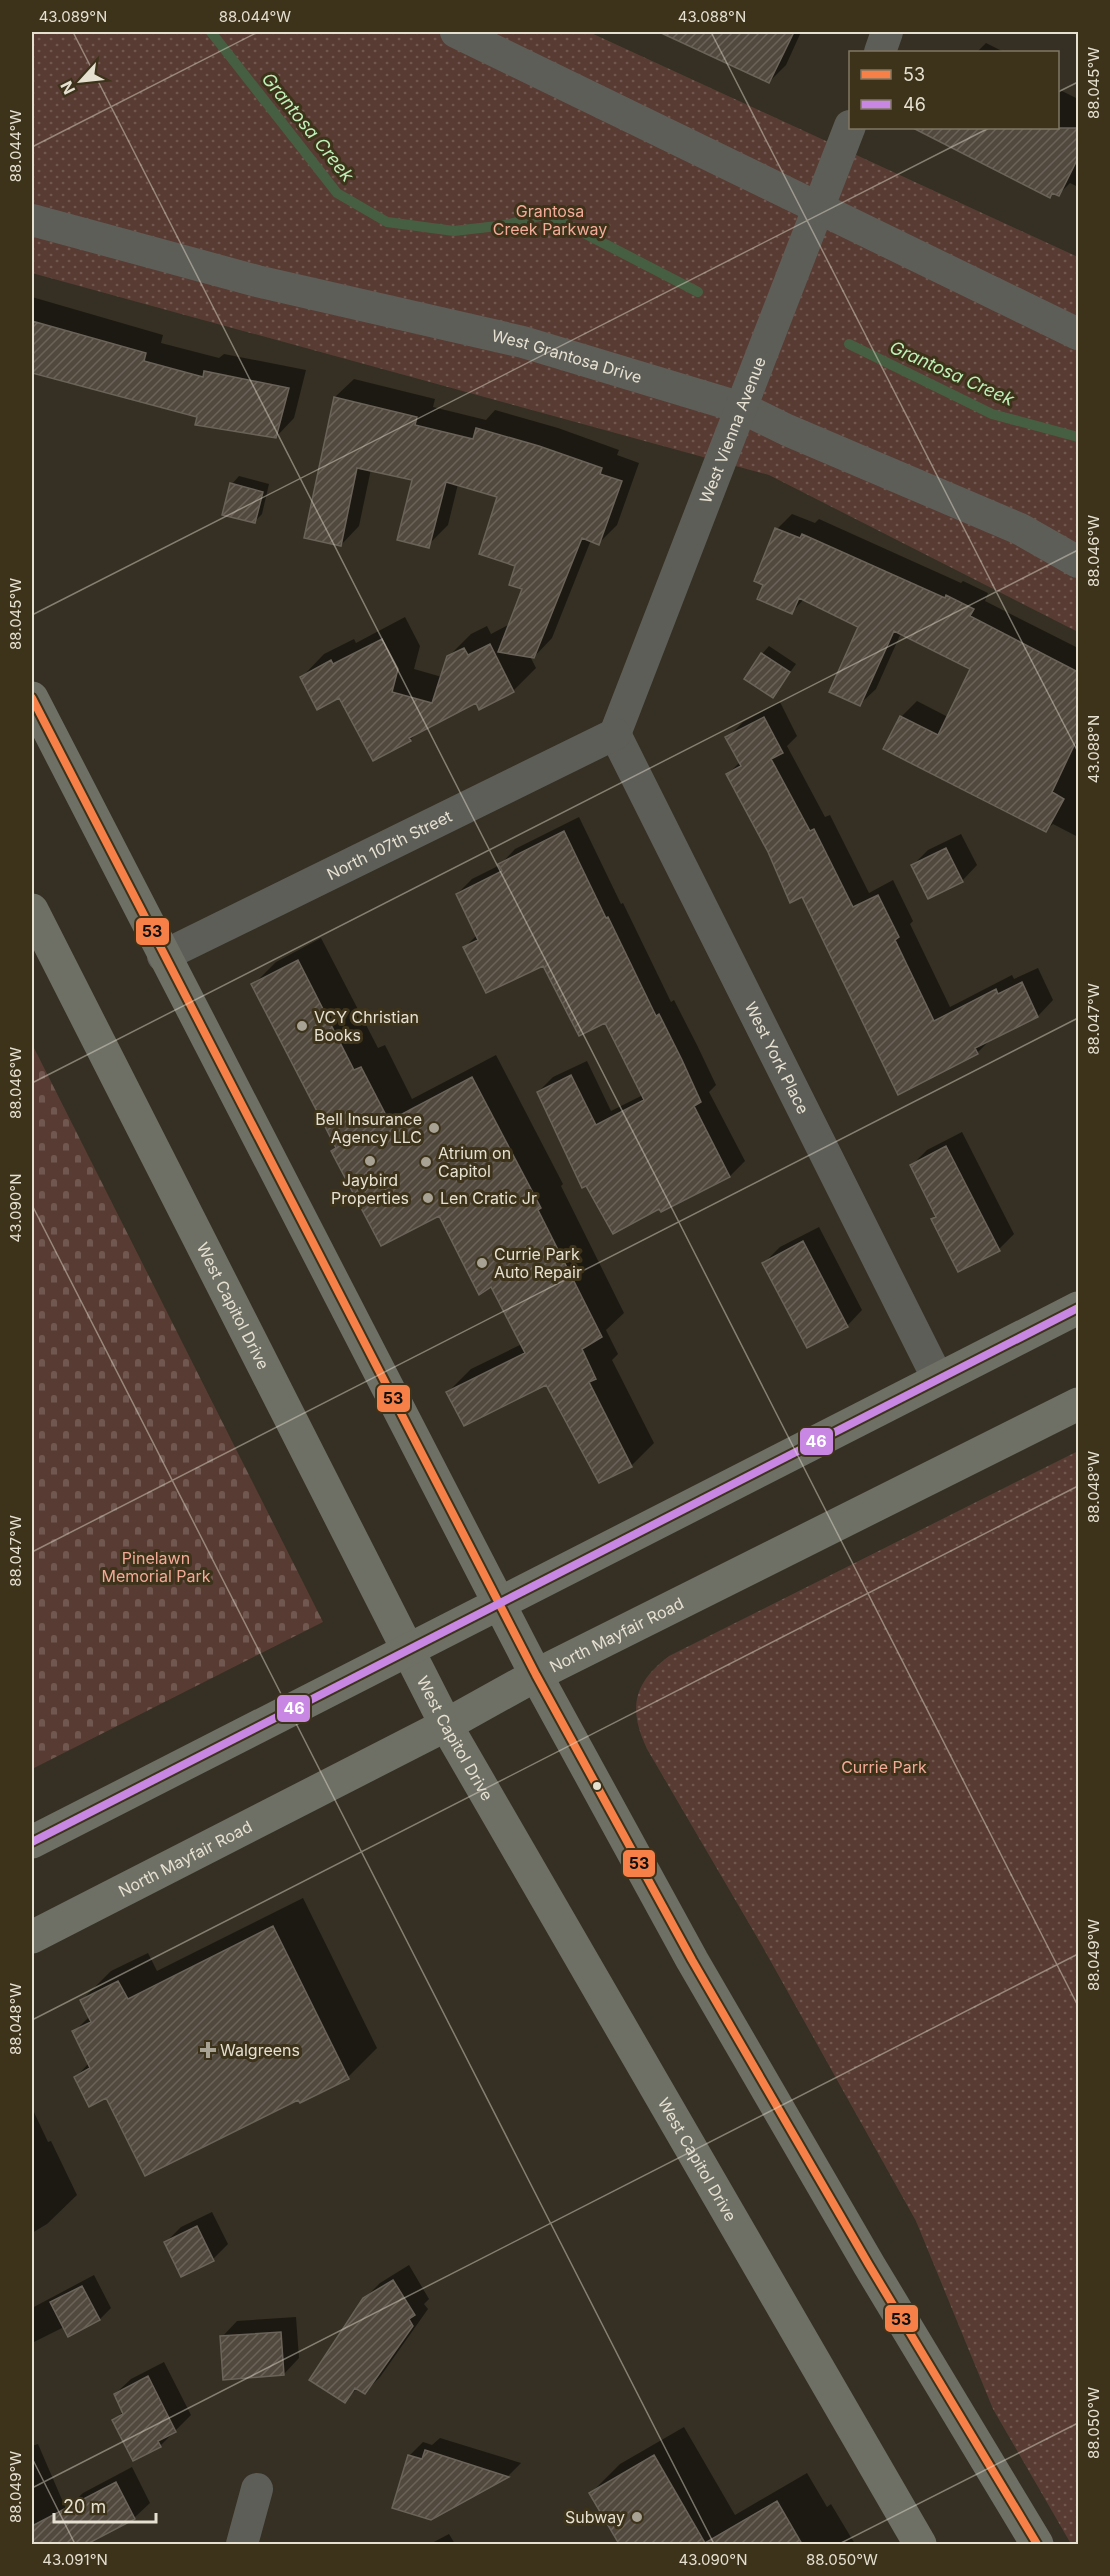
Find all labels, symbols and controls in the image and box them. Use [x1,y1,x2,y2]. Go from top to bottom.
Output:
text: 43.089°N [39,7,107,26]
text: 88.044°W [219,7,291,26]
text: 43.088°N [678,7,746,26]
text: 88.045°W [1084,47,1103,119]
north arrow [51,51,111,111]
legend [849,51,1059,129]
text: 53 [903,64,925,85]
water label: Grantosa Creek [258,68,359,187]
text: N [56,78,79,98]
text: 46 [903,94,926,115]
text: 88.044°W [6,110,25,182]
park label: Grantosa Creek Parkway [493,201,607,239]
street label: West Grantosa Drive [490,325,644,387]
water label: Grantosa Creek [887,336,1018,410]
street label: West Vienna Avenue [695,354,770,506]
text: 88.046°W [1084,515,1103,587]
text: 88.045°W [6,578,25,650]
text: 43.088°N [1084,715,1103,783]
street label: North 107th Street [323,806,455,884]
line badge: 53 [135,917,170,946]
text: 53 [142,921,162,941]
text: 88.047°W [1084,983,1103,1055]
street label: West York Place [741,998,814,1117]
place label: VCY Christian Books [314,1007,419,1045]
marker: VCY Christian Books [295,1019,309,1033]
text: 88.046°W [6,1047,25,1119]
place label: Bell Insurance Agency LLC [315,1109,422,1147]
marker: Bell Insurance Agency LLC [427,1121,441,1135]
place label: Atrium on Capitol [438,1143,511,1181]
marker: Jaybird Properties [363,1154,377,1168]
marker: Atrium on Capitol [419,1155,433,1169]
place label: Jaybird Properties [331,1170,409,1208]
text: 43.090°N [6,1174,25,1242]
place label: Len Cratic Jr [440,1188,537,1208]
marker: Len Cratic Jr [421,1191,435,1205]
street label: West Capitol Drive [193,1239,274,1373]
place label: Currie Park Auto Repair [494,1244,582,1282]
marker: Currie Park Auto Repair [475,1256,489,1270]
line badge: 53 [376,1384,411,1413]
text: 53 [383,1388,403,1408]
line badge: 46 [799,1427,834,1456]
text: 46 [805,1431,827,1451]
text: 88.048°W [1084,1451,1103,1523]
text: 88.047°W [6,1515,25,1587]
park label: Pinelawn Memorial Park [101,1548,211,1586]
street label: North Mayfair Road [546,1593,687,1677]
street label: West Capitol Drive [413,1672,498,1804]
line badge: 46 [276,1694,311,1723]
text: 46 [283,1698,305,1718]
park label: Currie Park [841,1757,927,1777]
unlabelled marker [591,1780,603,1792]
street label: North Mayfair Road [115,1816,255,1901]
line badge: 53 [622,1849,656,1878]
text: 53 [629,1853,649,1873]
text: 88.049°W [1084,1919,1103,1991]
text: 88.048°W [6,1983,25,2055]
place label: Walgreens [220,2040,300,2060]
marker: Walgreens [201,2043,215,2057]
street label: West Capitol Drive [654,2094,741,2225]
line badge: 53 [884,2304,919,2333]
text: 53 [891,2309,911,2329]
text: 88.050°W [1084,2387,1103,2459]
text: 88.049°W [6,2451,25,2523]
scale bar [54,2486,156,2524]
text: 20 m [63,2496,106,2517]
place label: Subway [565,2507,625,2527]
marker: Subway [630,2510,644,2524]
text: 43.091°N [42,2550,108,2569]
text: 43.090°N [679,2550,747,2569]
text: 88.050°W [806,2550,878,2569]

